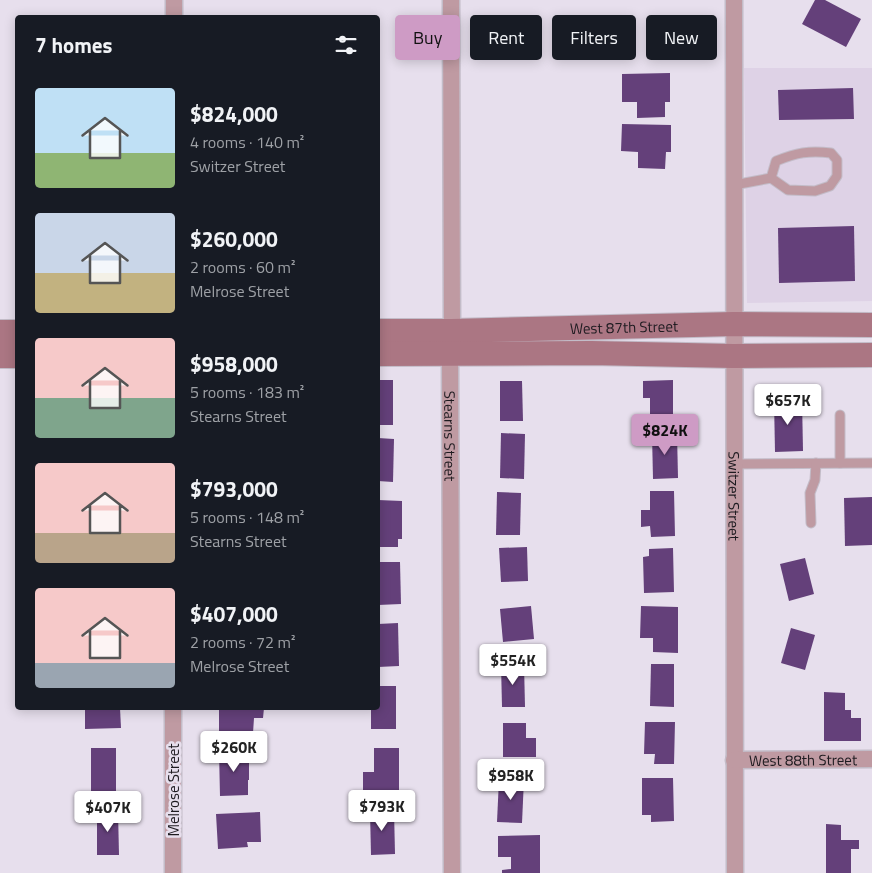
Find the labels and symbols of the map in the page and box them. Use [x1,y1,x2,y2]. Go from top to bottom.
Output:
street label: West 87th Street [570,314,679,340]
pin: $657K [753,384,823,426]
street label: Stearns Street [439,391,462,482]
pin: $824K [630,414,700,456]
street label: Switzer Street [723,451,746,542]
pin: $554K [478,644,548,686]
pin: $260K [199,730,269,773]
street label: Melrose Street [162,743,185,837]
street label: West 88th Street [749,748,858,771]
pin: $958K [476,758,546,801]
pin: $407K [73,790,143,833]
pin: $793K [347,790,417,832]

